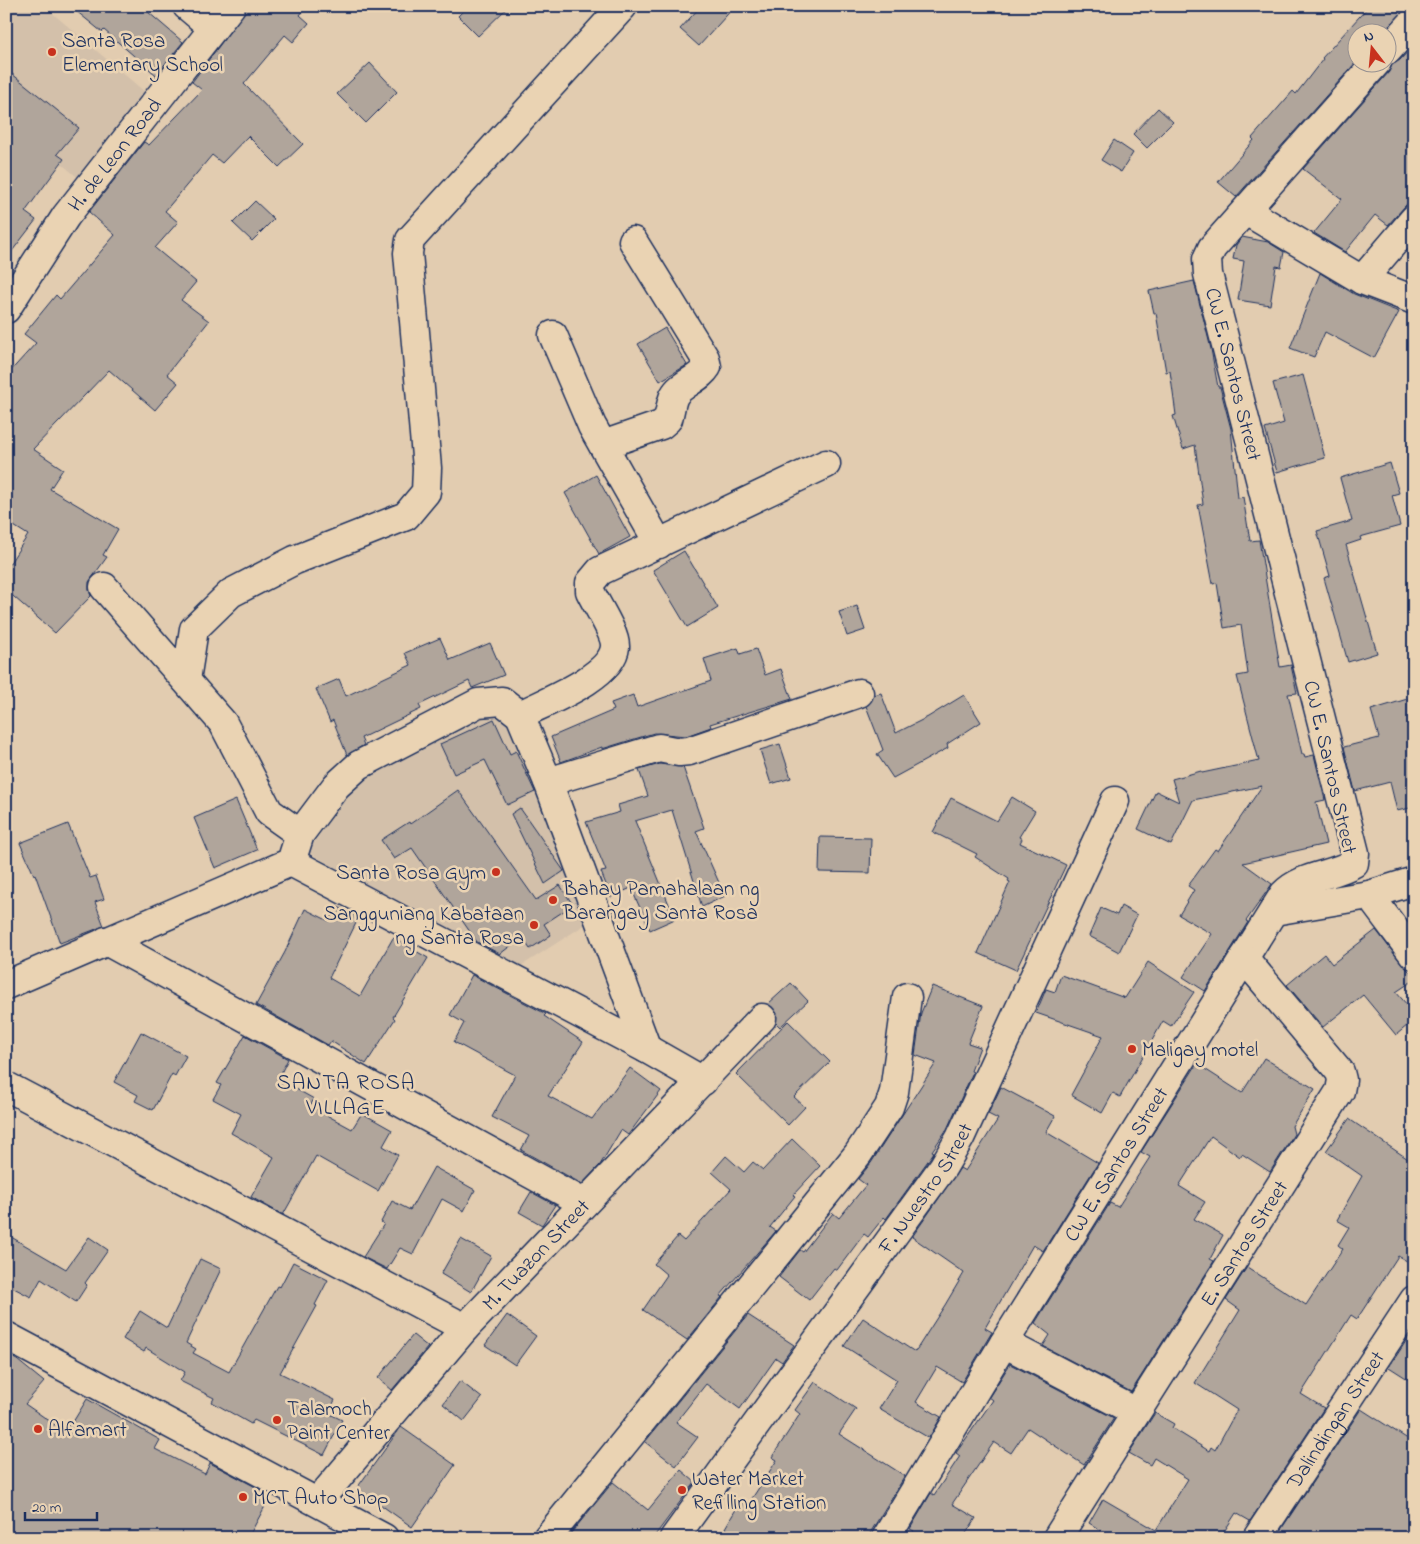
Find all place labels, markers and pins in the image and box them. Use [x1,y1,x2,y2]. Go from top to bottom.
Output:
place label: Santa Rosa Elementary School [62,27,223,83]
marker: Santa Rosa Elementary School [46,46,58,58]
place label: Santa Rosa Gym [336,859,486,891]
marker: Santa Rosa Gym [490,866,502,878]
place label: Bahay Pamahalaan ng Barangay Santa Rosa [562,875,760,931]
marker: Bahay Pamahalaan ng Barangay Santa Rosa [547,894,559,906]
place label: Sangguniang Kabataan ng Santa Rosa [323,900,524,956]
marker: Sangguniang Kabataan ng Santa Rosa [528,919,540,931]
place label: Maligay motel [1142,1036,1258,1068]
marker: Maligay motel [1126,1043,1138,1055]
place label: Talamoch Paint Center [287,1395,390,1449]
marker: Talamoch Paint Center [271,1414,283,1426]
place label: Alfamart [48,1416,127,1446]
marker: Alfamart [32,1423,44,1435]
place label: Water Market Refilling Station [692,1465,826,1521]
place label: MCT Auto Shop [253,1484,388,1514]
marker: Water Market Refilling Station [676,1484,688,1496]
marker: MCT Auto Shop [237,1491,249,1503]

